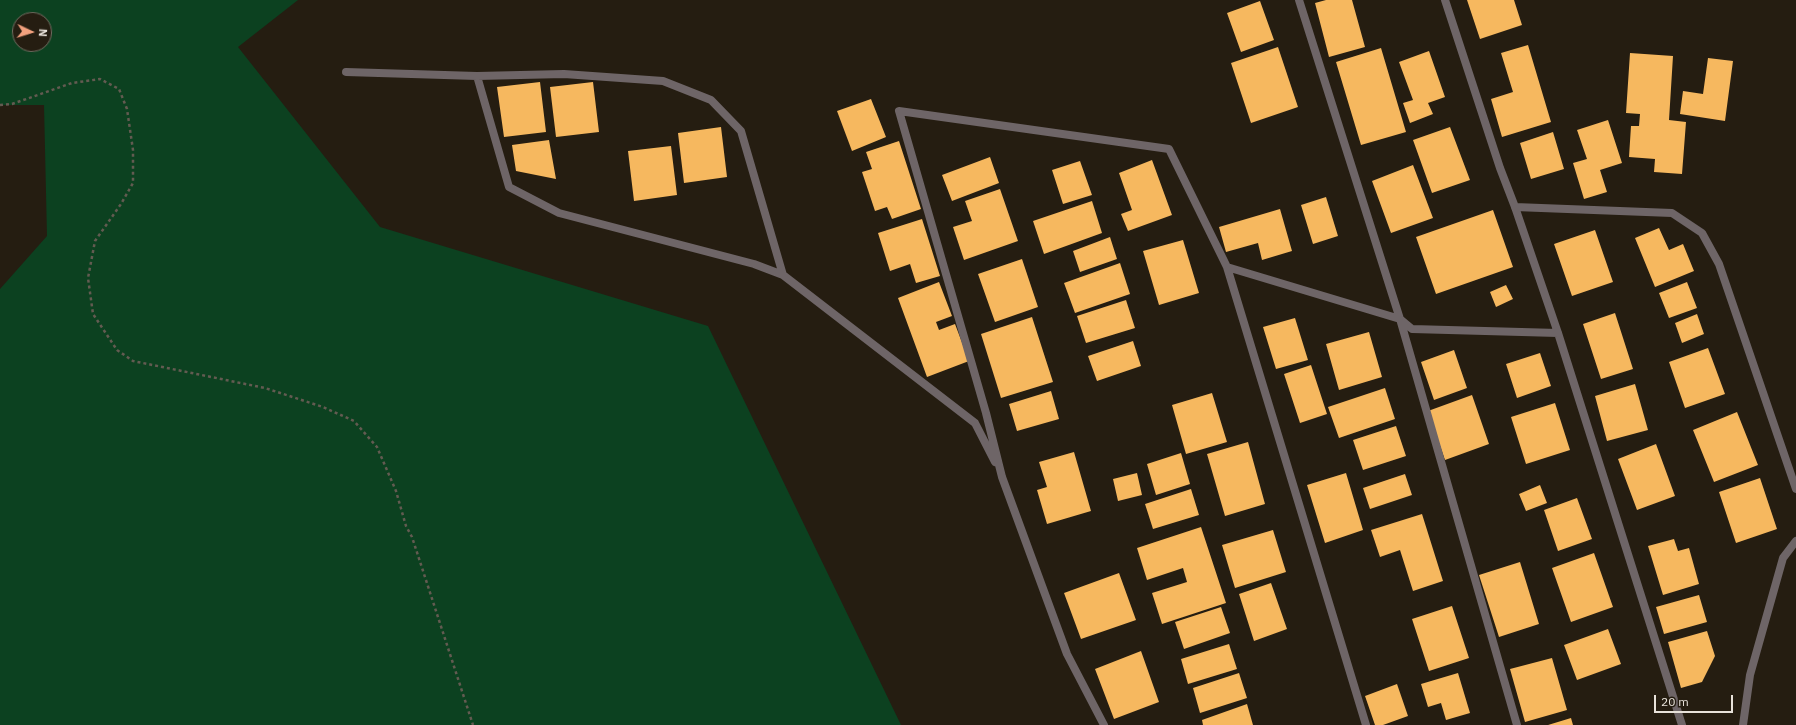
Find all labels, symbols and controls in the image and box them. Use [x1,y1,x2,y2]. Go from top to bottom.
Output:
north arrow [12,12,52,52]
text: N [36,28,50,37]
scale bar [1656,687,1735,713]
text: 20 m [1661,694,1689,709]

